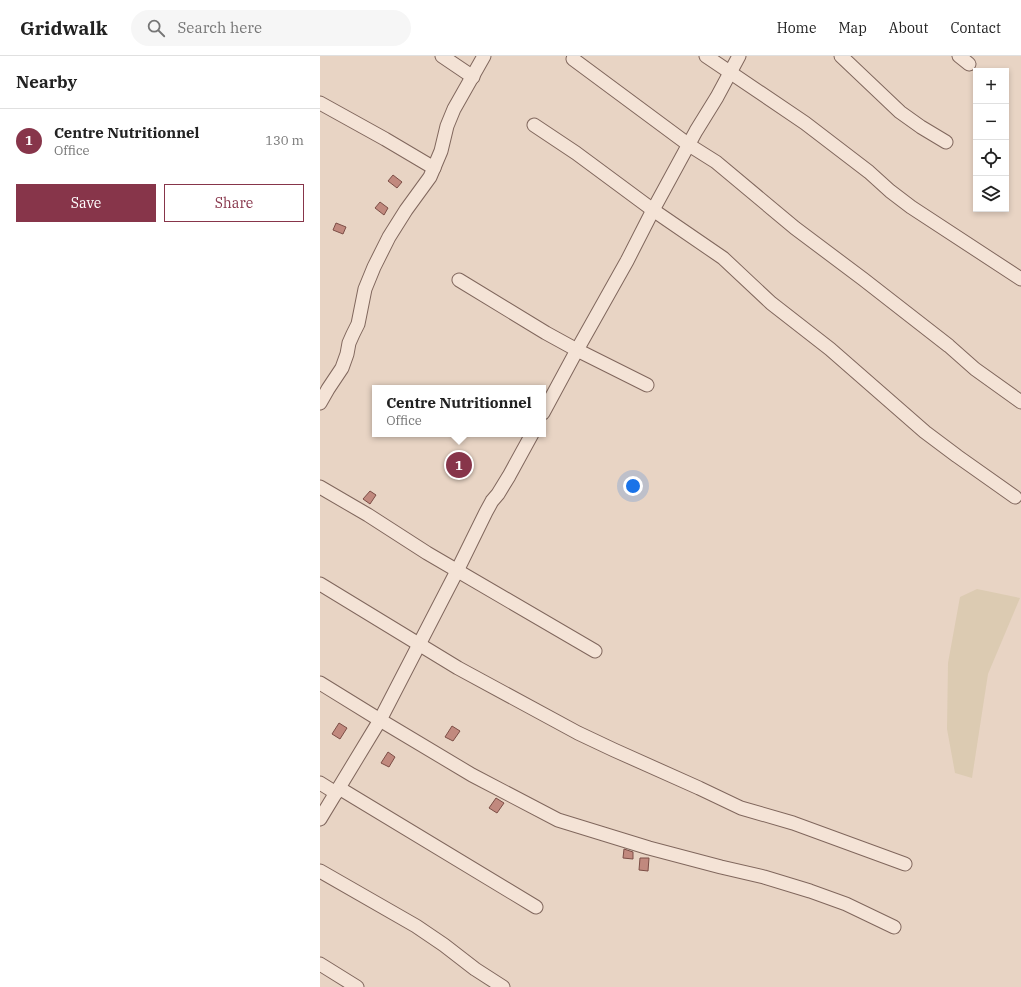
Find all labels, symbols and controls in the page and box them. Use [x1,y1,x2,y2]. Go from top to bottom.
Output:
search box [131,10,411,46]
text: Gridwalk [20,16,107,40]
icon: search [145,17,167,39]
text: Search here [177,18,262,37]
text: Home [777,19,816,37]
text: Map [838,19,867,37]
text: About [889,19,928,37]
text: Contact [950,19,1001,37]
map controls [973,68,1009,212]
button: + [973,68,1009,104]
text: Nearby [16,71,77,93]
button: − [973,104,1009,140]
text: Centre Nutritionnel [54,123,199,142]
text: 1 [25,132,33,149]
text: 130 m [265,132,304,149]
button: locate [973,140,1009,176]
text: Office [54,142,90,159]
button: layers [973,176,1009,212]
button: Save [16,184,156,222]
button: Share [164,184,304,222]
popup [372,385,546,437]
text: Centre Nutritionnel [386,393,532,412]
text: Office [386,412,422,429]
pin: 1 [446,450,472,480]
your location [623,476,643,496]

